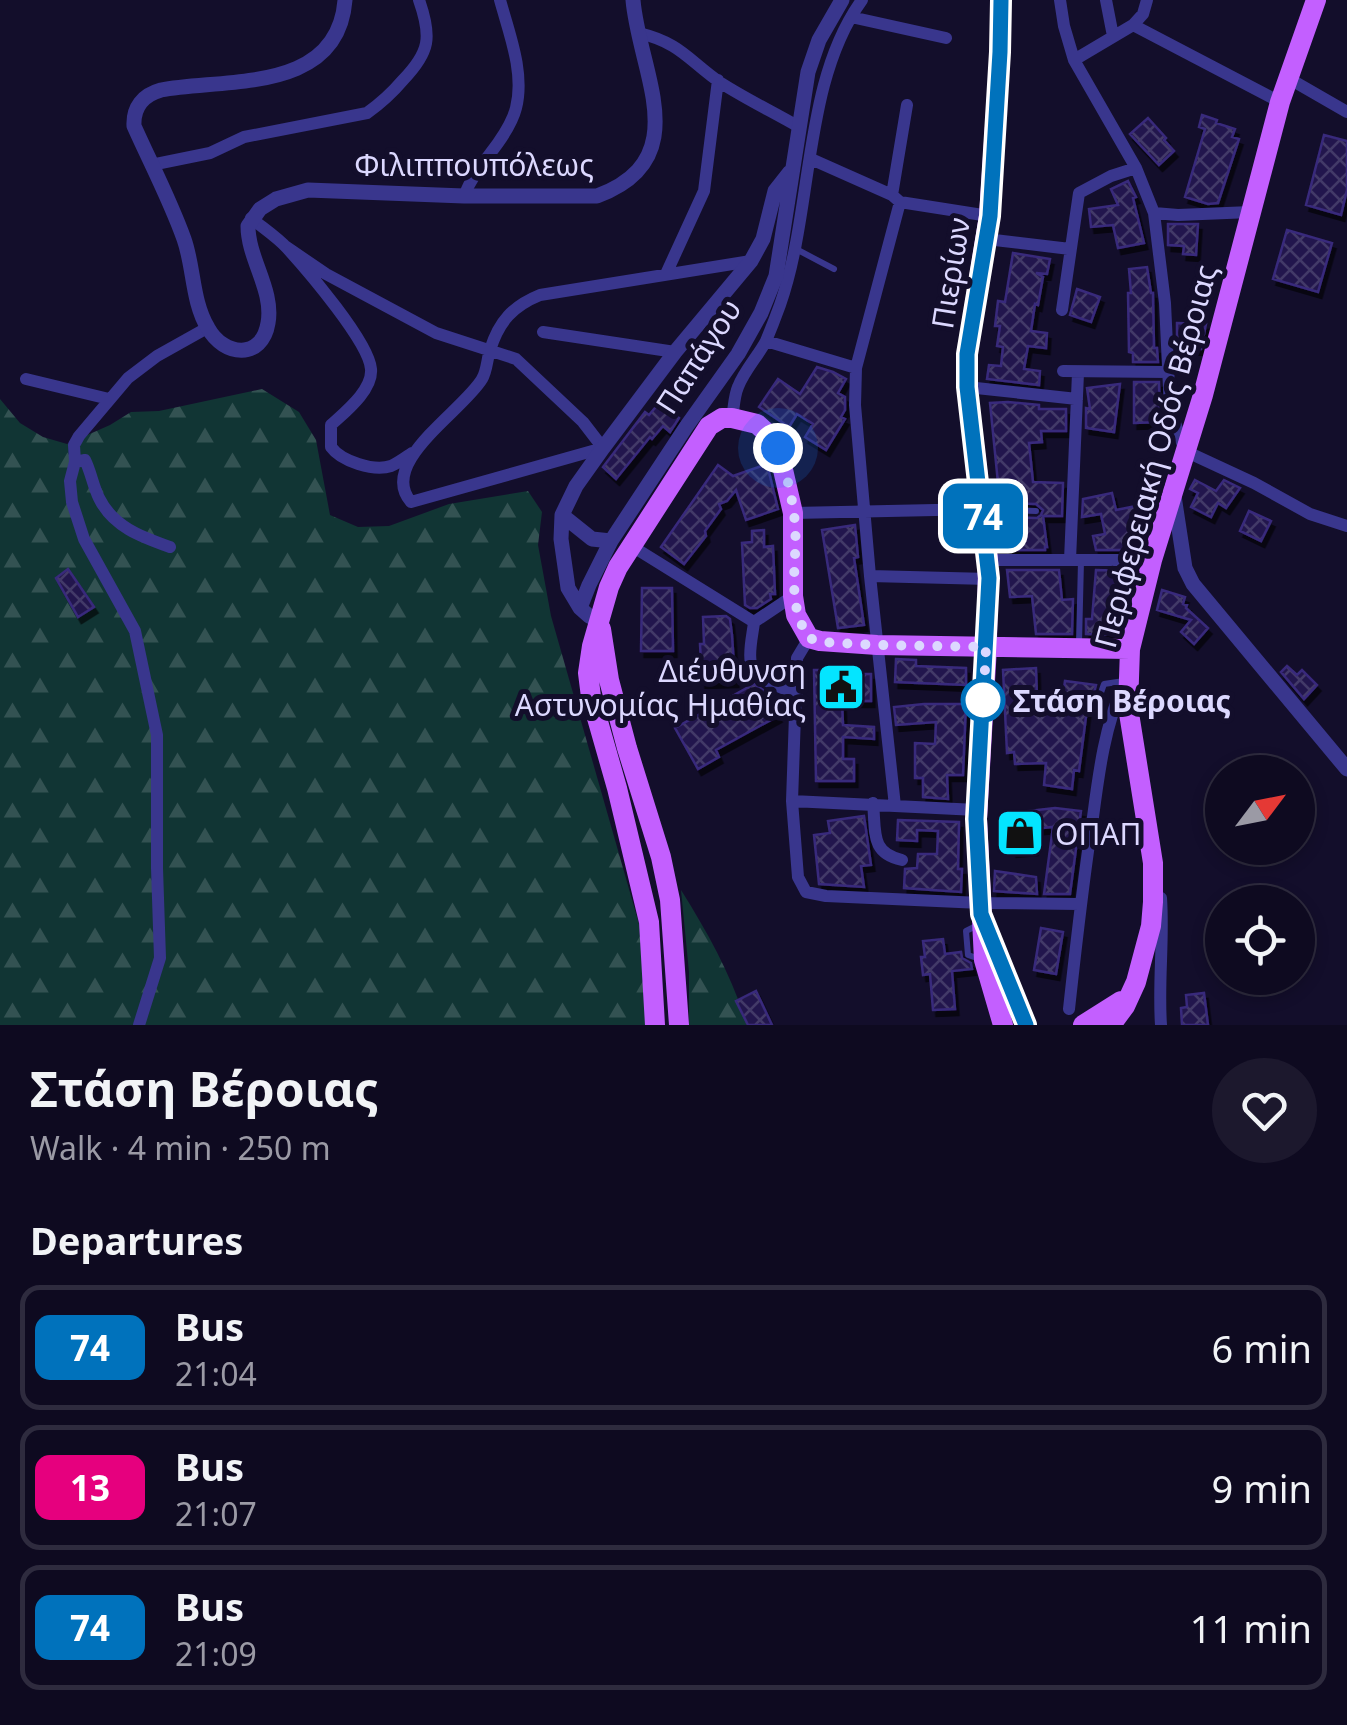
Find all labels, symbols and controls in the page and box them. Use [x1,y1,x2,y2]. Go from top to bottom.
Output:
street label: Φιλιππουπόλεως [354,144,594,185]
street label: Πιερίων [921,215,979,331]
street label: Περιφερειακή Οδός Βέροιας [1084,260,1226,652]
street label: Παπάγου [646,291,750,421]
your location [753,423,803,473]
line badge: 74 [938,484,1028,548]
text: 74 [963,493,1003,540]
place label: Διέυθυνση Αστυνομίας Ημαθίας [515,650,806,725]
public building icon: Διέυθυνση Αστυνομίας Ημαθίας [815,661,867,713]
marker: Στάση Βέροιας [962,679,1004,721]
place label: Στάση Βέροιας [1013,680,1231,721]
north arrow [1205,755,1315,865]
map controls [1205,755,1315,995]
shop icon: ΟΠΑΠ [994,807,1046,859]
place label: ΟΠΑΠ [1055,813,1141,854]
button: locate [1205,885,1315,995]
text: Στάση Βέροιας [30,1056,379,1121]
button: heart [1212,1058,1317,1163]
text: Walk · 4 min · 250 m [30,1126,331,1169]
text: Departures [30,1214,243,1266]
text: Bus [175,1300,244,1352]
text: 6 min [1212,1322,1312,1374]
text: 74 [70,1324,110,1371]
text: 21:04 [175,1352,257,1395]
text: Bus [175,1440,244,1492]
text: 9 min [1212,1462,1312,1514]
text: 13 [70,1464,110,1511]
text: 21:07 [175,1492,257,1535]
text: Bus [175,1580,244,1632]
text: 11 min [1190,1602,1312,1654]
text: 74 [70,1604,110,1651]
text: 21:09 [175,1632,257,1675]

